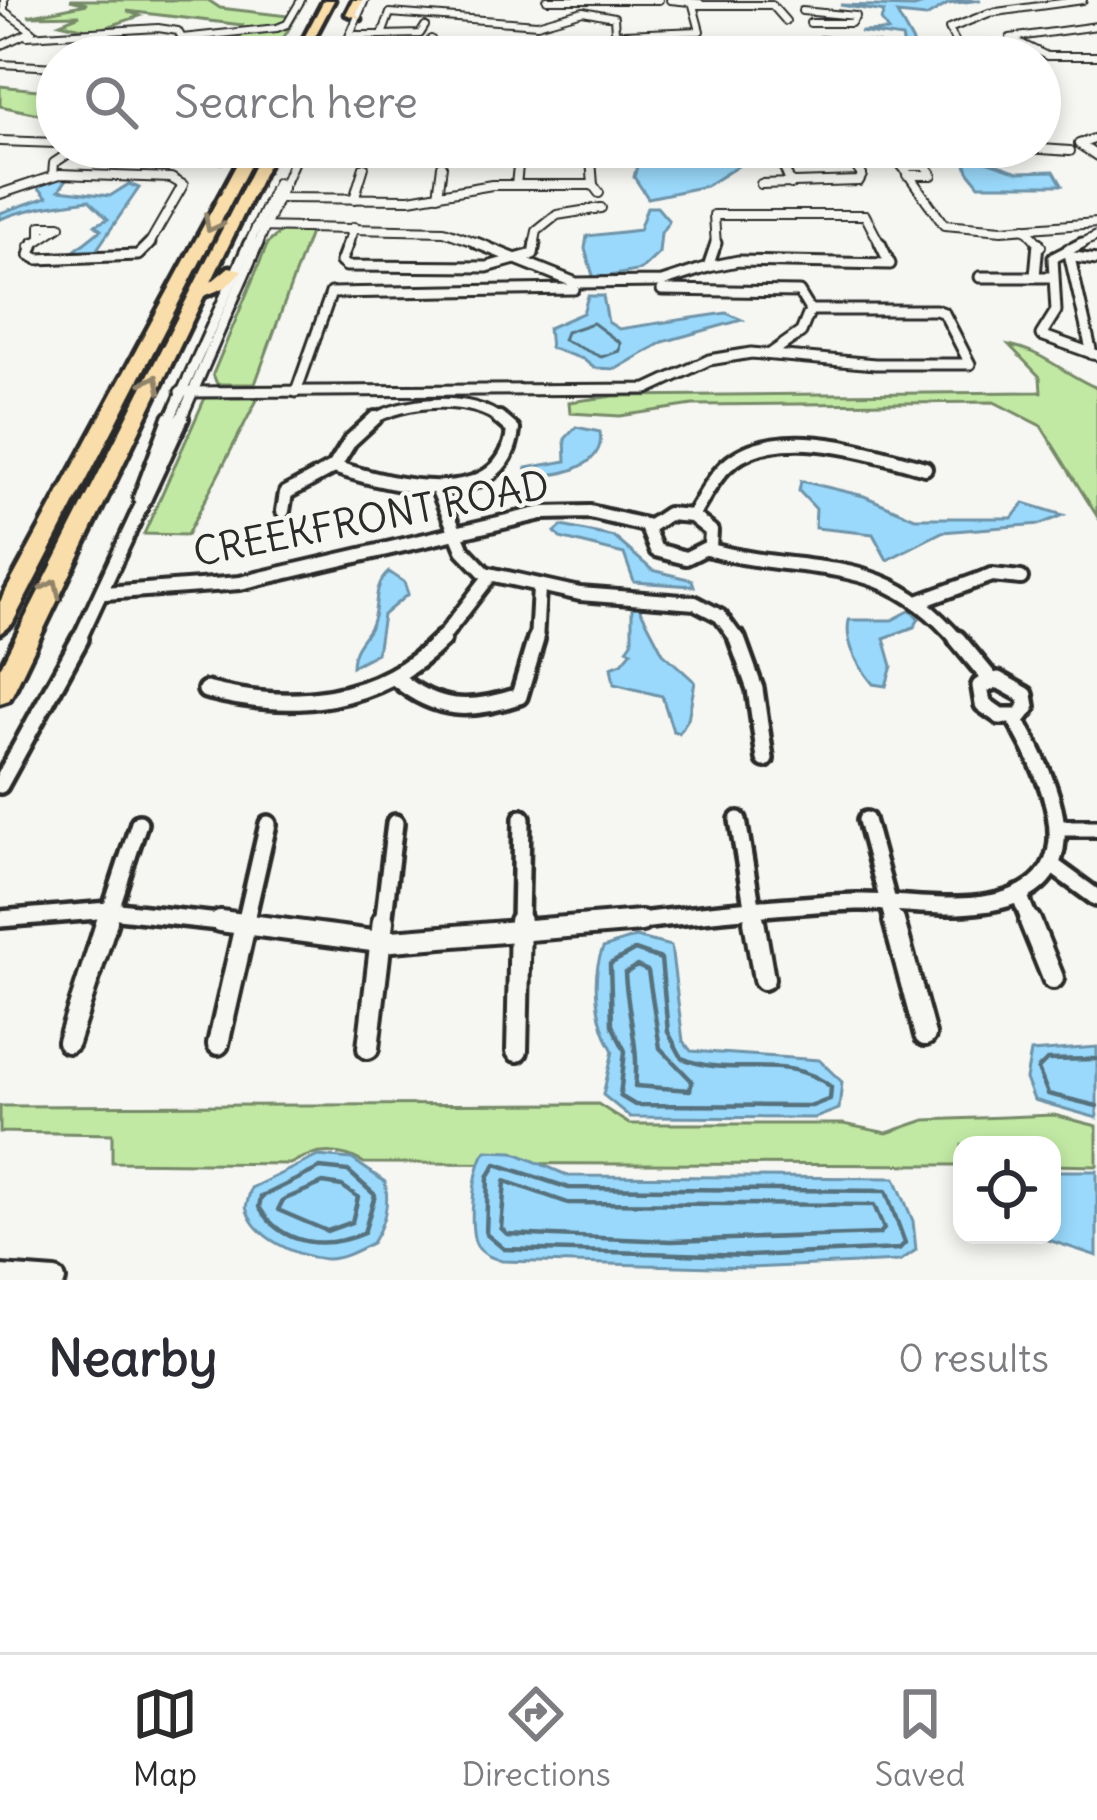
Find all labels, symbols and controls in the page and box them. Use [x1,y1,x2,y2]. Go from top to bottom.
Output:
search box [36,36,1061,168]
icon: search [78,69,144,135]
text: Search here [174,74,418,130]
one-way arrow [203,212,226,233]
one-way arrow [139,374,163,395]
street label: CREEKFRONT ROAD [189,460,553,577]
one-way arrow [37,579,60,601]
map controls [953,1136,1061,1244]
button: locate [953,1136,1061,1244]
text: Nearby [48,1326,217,1390]
text: 0 results [898,1334,1049,1383]
tab: Map [132,1681,198,1795]
tab: Directions [462,1681,611,1795]
tab: Saved [875,1681,965,1795]

